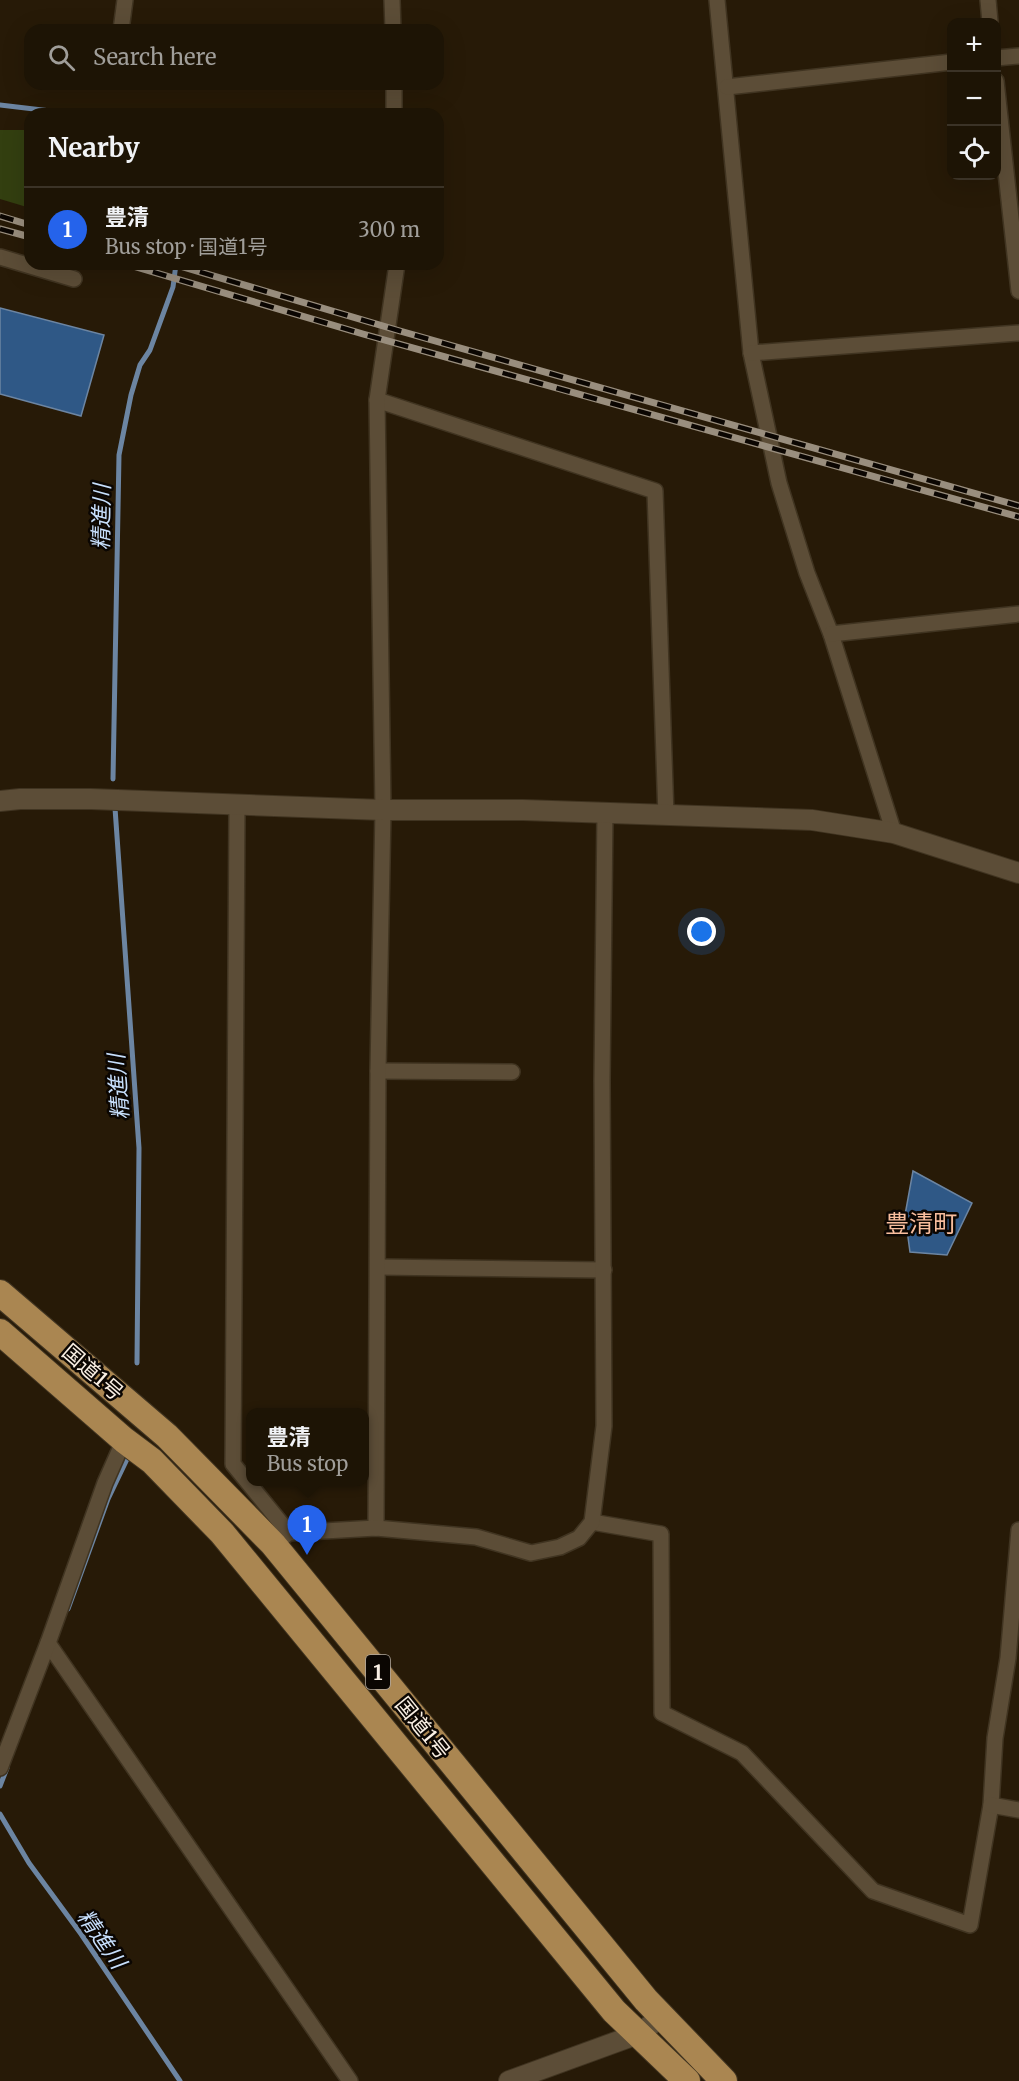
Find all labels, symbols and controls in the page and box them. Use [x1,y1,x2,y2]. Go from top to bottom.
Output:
map controls [947,18,1001,180]
button: + [947,18,1001,72]
search box [24,24,444,90]
icon: search [45,41,78,74]
text: Search here [93,43,216,71]
button: − [947,72,1001,126]
button: locate [947,126,1001,180]
text: Nearby [48,131,140,164]
text: 豊清 [105,203,149,231]
text: 1 [63,217,72,242]
text: 300 m [358,217,420,242]
text: Bus stop · 国道1号 [105,234,267,259]
water label: 精進川 [86,482,116,550]
your location [687,917,716,946]
water label: 精進川 [102,1051,134,1121]
district label: 豊清町 [885,1208,957,1239]
street label: 国道1号 [57,1338,129,1406]
popup [246,1408,369,1486]
text: 豊清 [267,1423,311,1451]
text: Bus stop [267,1451,348,1476]
pin: 1 [288,1506,326,1555]
road number: 1 [366,1655,390,1689]
street label: 国道1号 [390,1691,456,1765]
water label: 精進川 [72,1904,134,1976]

